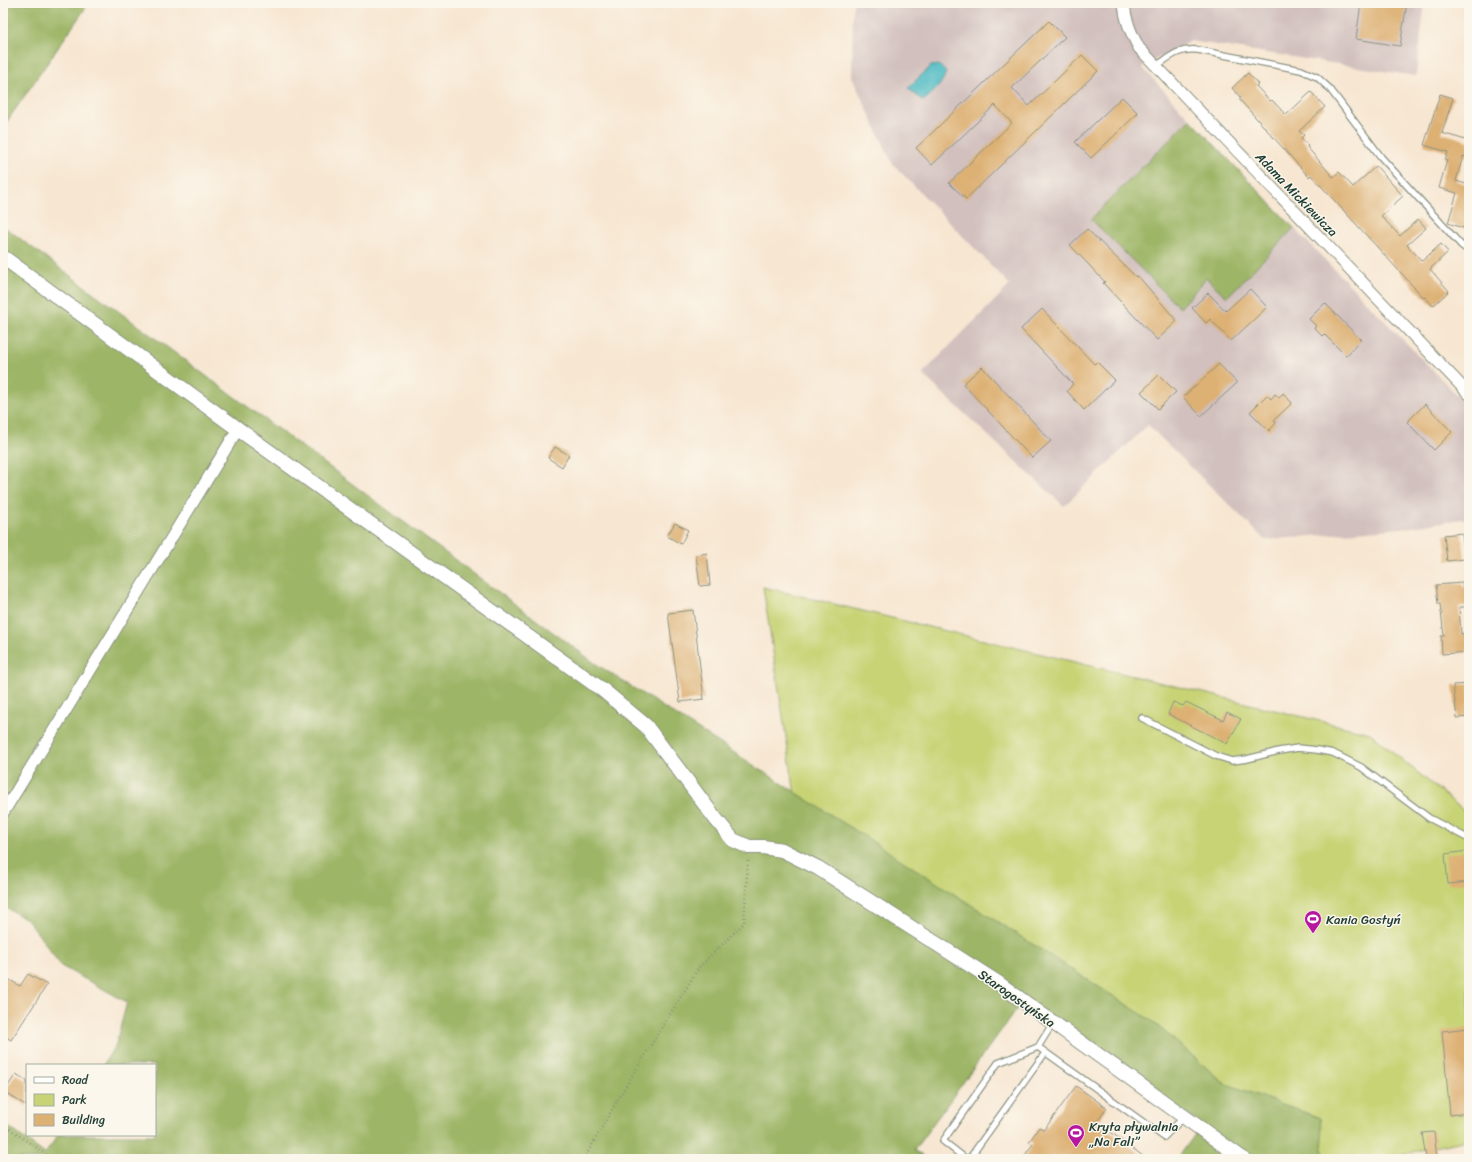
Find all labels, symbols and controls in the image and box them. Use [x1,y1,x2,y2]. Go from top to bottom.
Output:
street label: Adama Mickiewicza [1249,146,1344,243]
place label: Kania Gostyń [1326,908,1402,931]
sports icon: Kania Gostyń [1303,909,1323,934]
street label: Starogostyńska [973,963,1061,1034]
legend [26,1064,156,1136]
text: Road [62,1069,89,1091]
text: Park [62,1089,87,1111]
text: Building [62,1109,105,1131]
place label: Kryta pływalnia „Na Fali” [1088,1115,1179,1153]
sports icon: Kryta pływalnia „Na Fali” [1066,1123,1086,1148]

